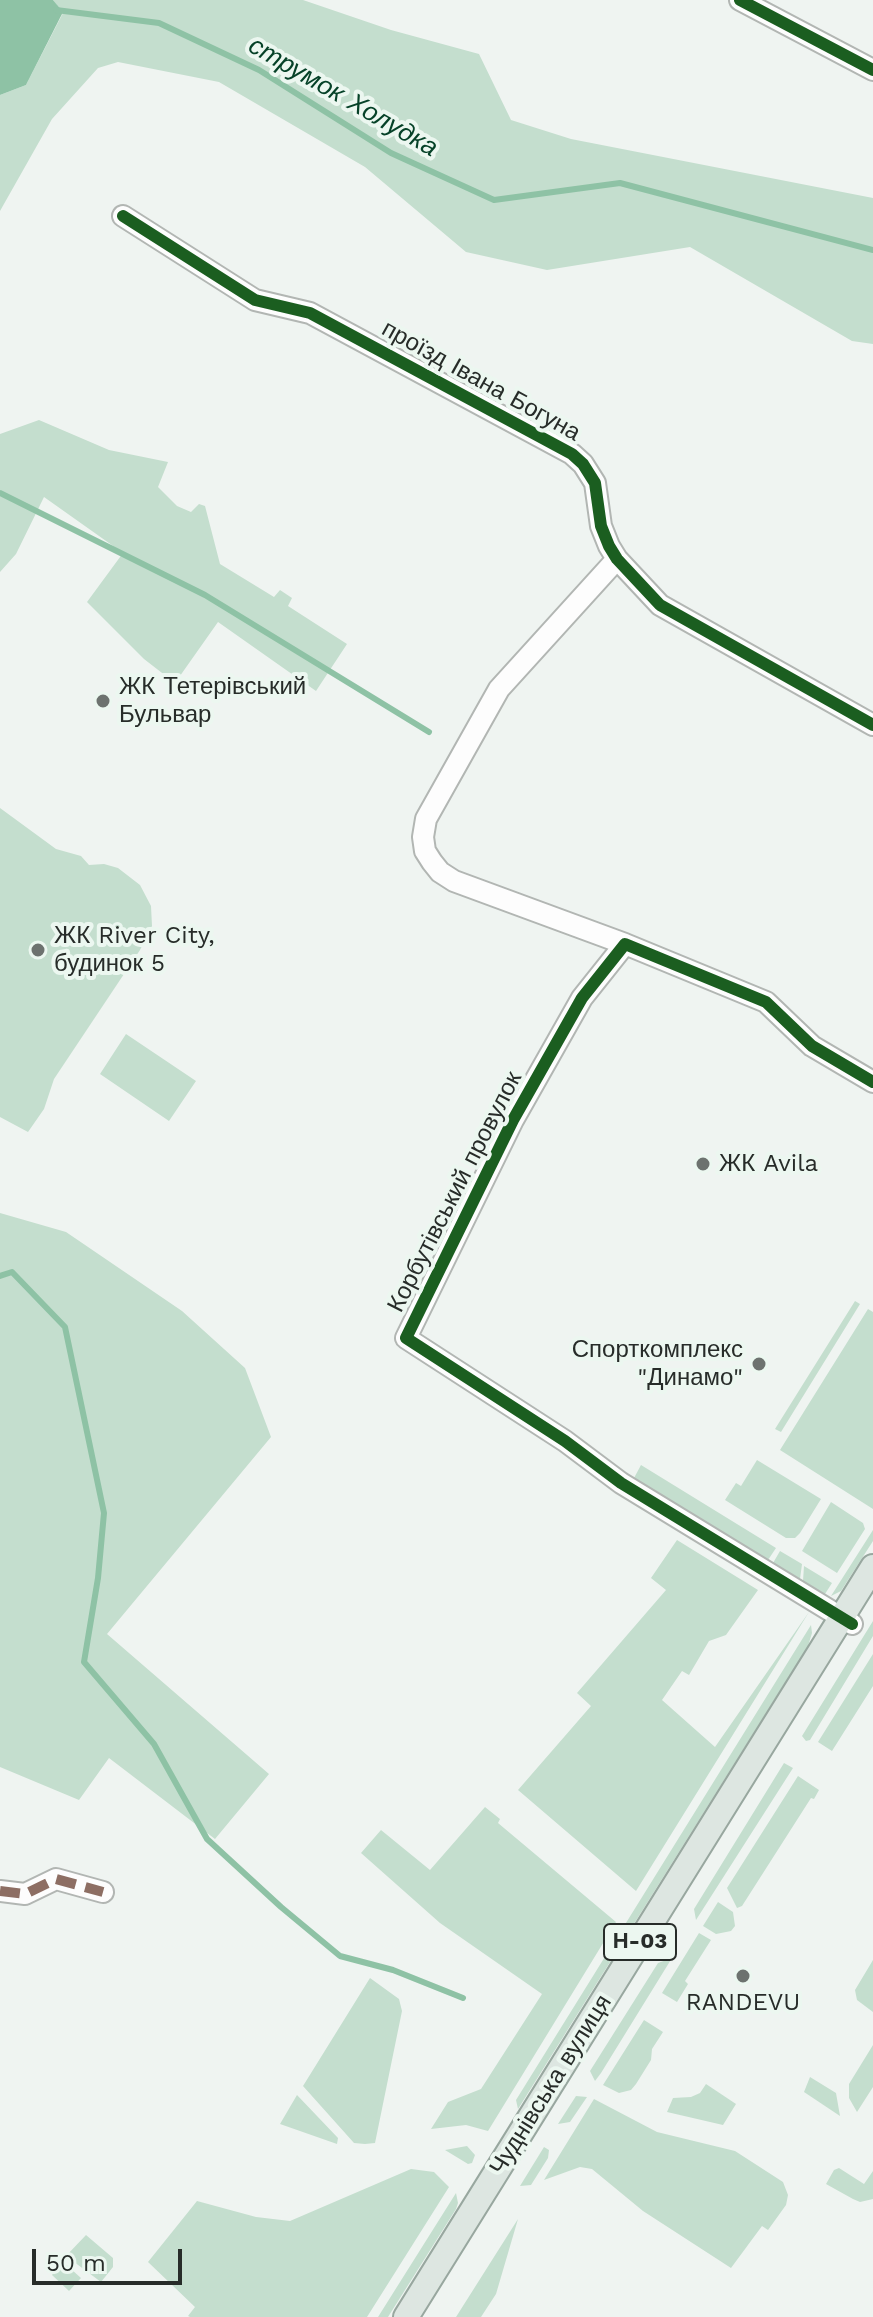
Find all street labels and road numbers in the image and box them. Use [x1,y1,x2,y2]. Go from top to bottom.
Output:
street label: проїзд Івана Богуна [377,314,585,448]
street label: Корбутівський провулок [382,1067,528,1317]
road number: Н-03 [604,1924,676,1960]
street label: Чуднівська вулиця [484,1990,618,2180]

